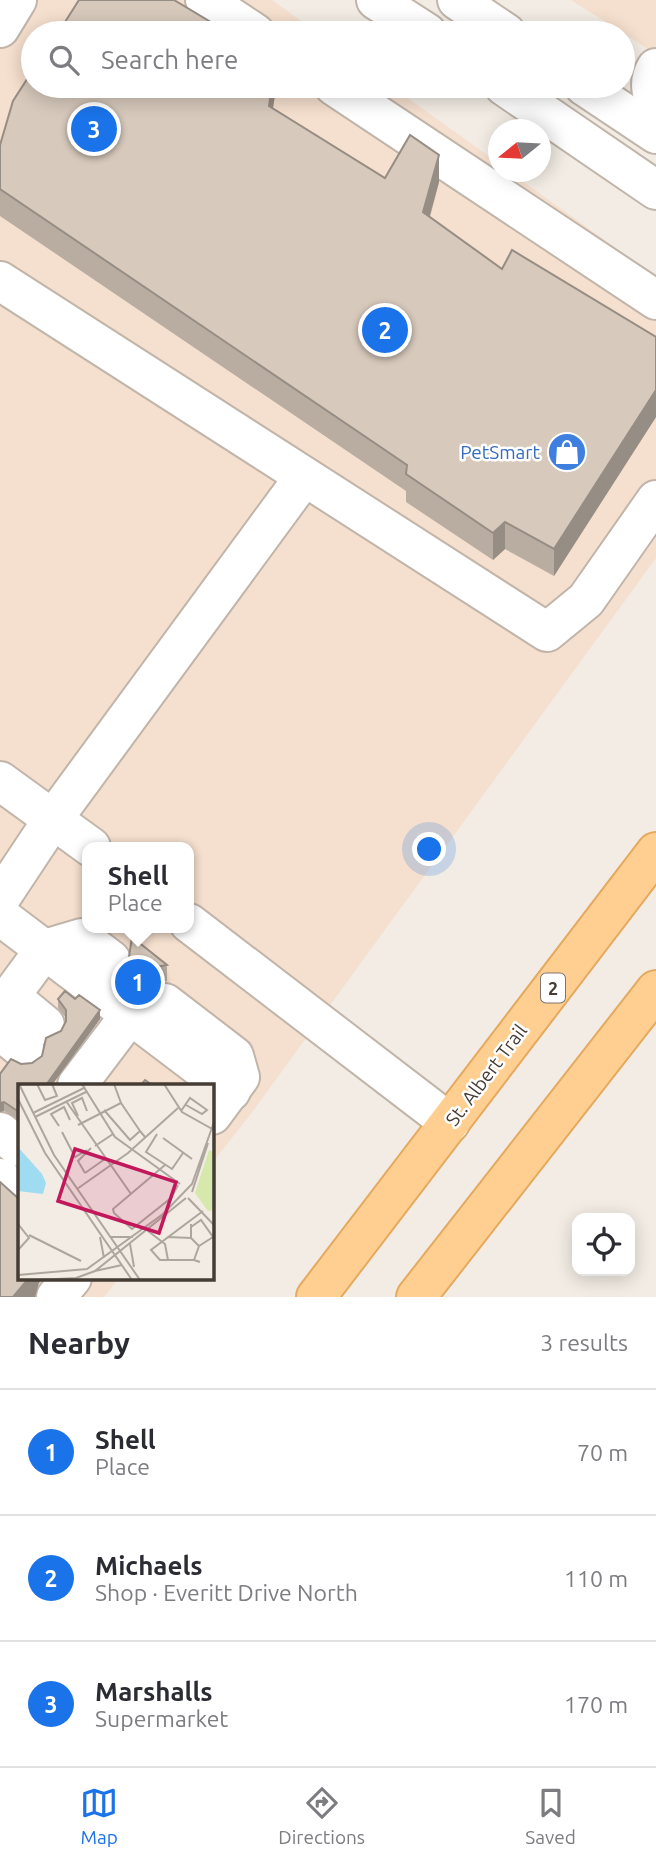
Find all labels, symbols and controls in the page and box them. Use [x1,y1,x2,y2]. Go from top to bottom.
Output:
search box [21,21,635,98]
icon: search [45,41,83,79]
text: Search here [101,45,238,74]
pin: 3 [71,103,117,155]
north arrow [488,119,551,182]
pin: 2 [362,304,408,356]
shop icon: PetSmart [546,431,588,473]
place label: PetSmart [460,441,541,463]
your location [412,832,446,866]
popup [82,842,194,933]
text: Shell [108,861,168,890]
text: Place [108,890,163,915]
pin: 1 [115,956,161,1008]
road number: 2 [541,973,565,1002]
street label: St. Albert Trail [441,1020,531,1130]
inset map [18,1084,214,1280]
map controls [572,1213,635,1276]
button: locate [572,1213,635,1276]
text: Nearby [28,1326,130,1360]
text: 3 results [540,1330,628,1355]
text: Shell [95,1425,156,1454]
text: 1 [45,1440,57,1465]
text: 70 m [577,1440,628,1465]
text: Place [95,1454,150,1479]
text: Michaels [95,1551,203,1580]
text: 2 [45,1566,57,1591]
text: 110 m [564,1566,628,1591]
text: Shop · Everitt Drive North [95,1580,358,1605]
text: Marshalls [95,1677,213,1706]
text: 3 [45,1692,57,1717]
text: 170 m [564,1692,628,1717]
text: Supermarket [95,1706,228,1731]
tab: Map [80,1784,118,1848]
tab: Directions [278,1784,365,1848]
tab: Saved [525,1784,576,1848]

